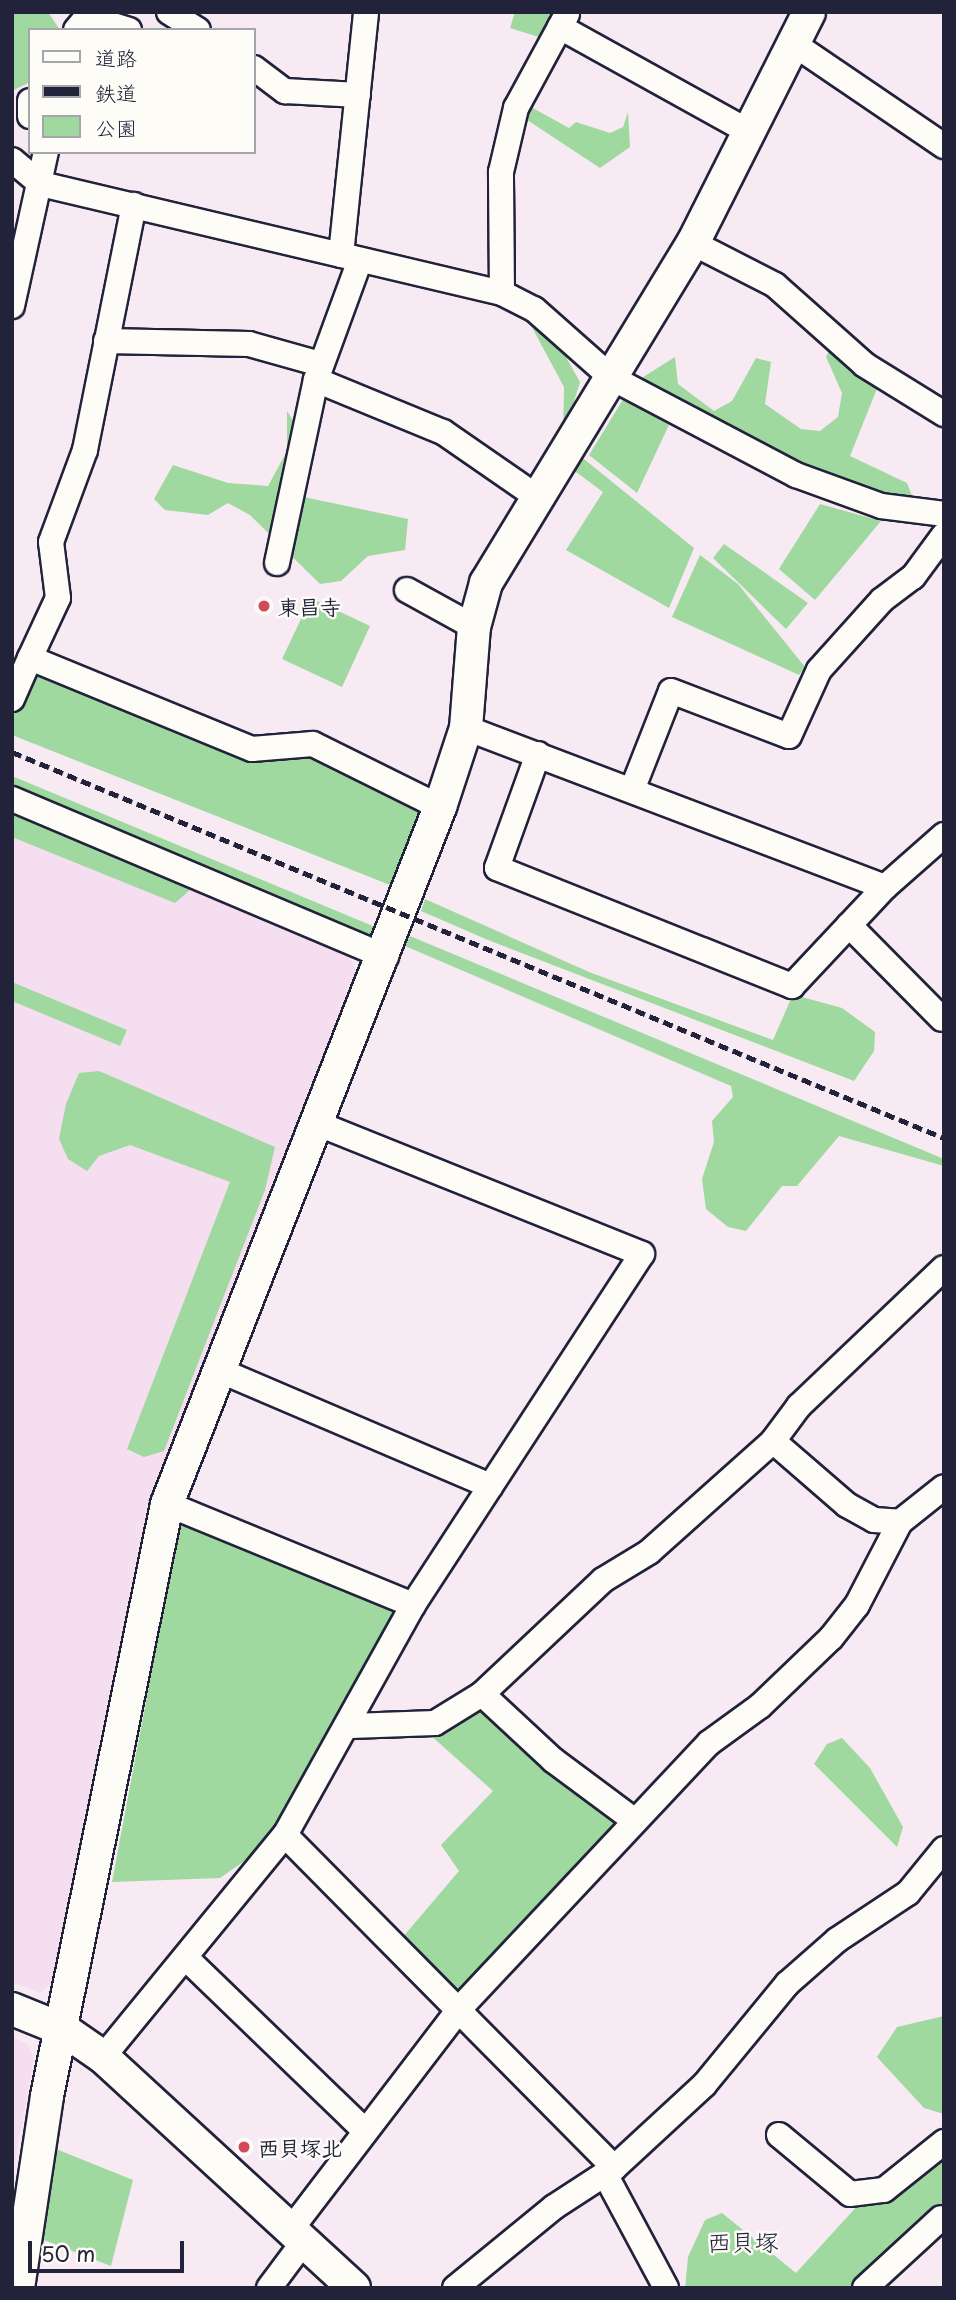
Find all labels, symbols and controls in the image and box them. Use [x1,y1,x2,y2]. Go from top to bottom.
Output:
legend [28,28,256,154]
text: 道路 [95,41,137,73]
text: 鉄道 [95,76,137,108]
text: 公園 [95,111,137,143]
place label: 東昌寺 [278,593,341,619]
marker: 東昌寺 [256,598,272,614]
place label: 西貝塚北 [258,2134,342,2160]
marker: 西貝塚北 [236,2139,252,2155]
scale bar [32,2226,187,2270]
district label: 西貝塚 [707,2228,779,2256]
text: 50 m [41,2237,95,2269]

